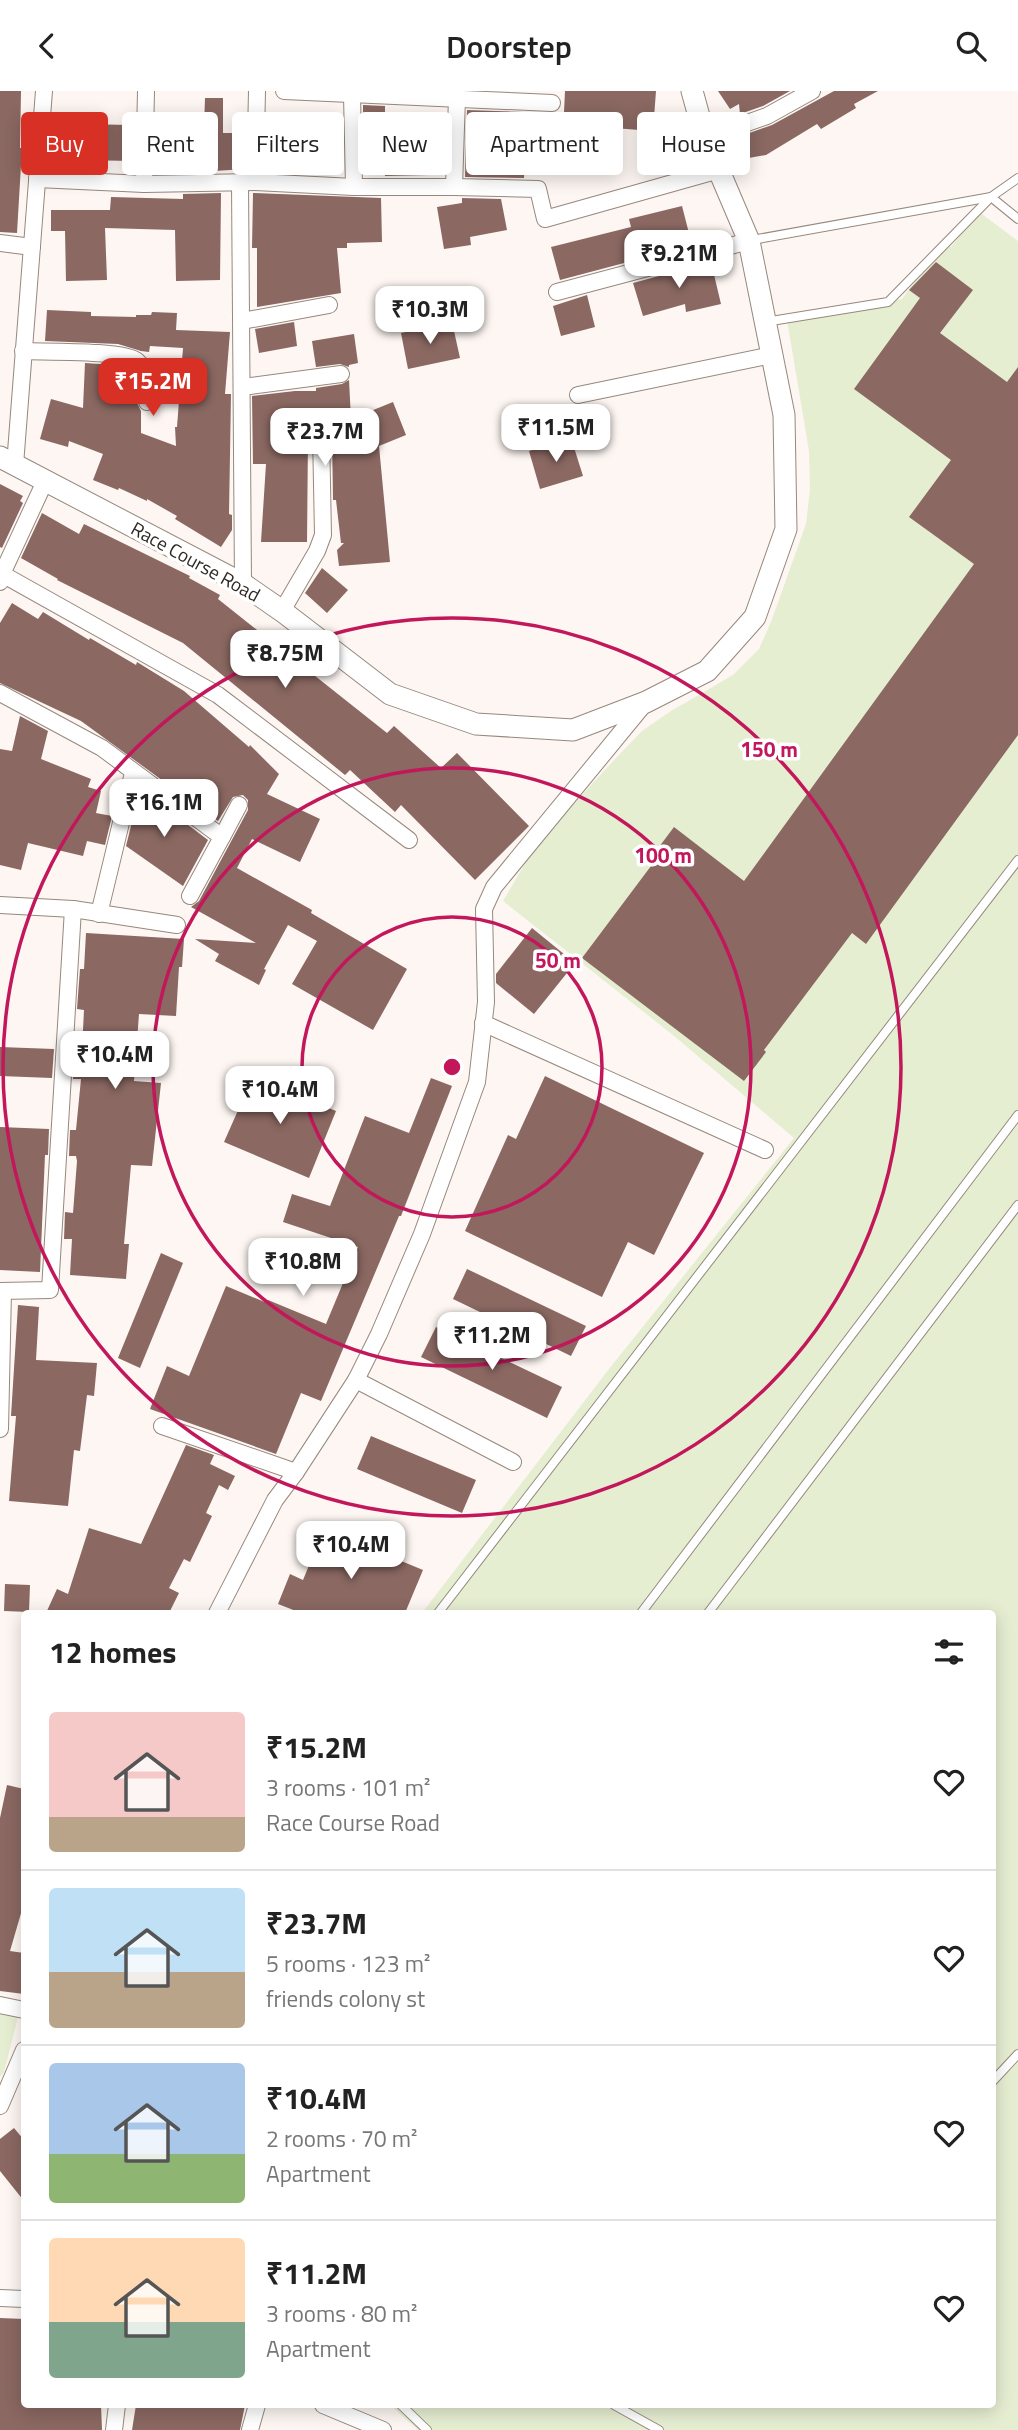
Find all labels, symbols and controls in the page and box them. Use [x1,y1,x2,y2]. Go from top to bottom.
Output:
text: Doorstep [446,22,572,70]
icon: back [28,27,66,65]
icon: search [952,27,990,65]
chip: Buy [21,112,108,175]
chip: Rent [122,112,218,175]
chip: Filters [232,112,344,175]
chip: New [358,112,452,175]
chip: Apartment [466,112,623,175]
chip: House [637,112,750,175]
pin: ₹9.21M [622,231,736,290]
text: ₹9.21M [640,235,718,270]
pin: ₹10.3M [373,287,487,346]
text: ₹10.3M [391,291,469,326]
pin: ₹15.2M [96,359,210,418]
text: ₹15.2M [114,363,192,398]
pin: ₹11.5M [499,405,613,464]
pin: ₹23.7M [268,409,382,468]
text: ₹11.5M [517,409,595,444]
text: ₹23.7M [286,413,364,448]
street label: Race Course Road [126,513,266,609]
pin: ₹8.75M [228,631,342,690]
text: ₹8.75M [246,635,324,670]
text: 150 m [740,733,798,765]
pin: ₹16.1M [107,779,221,839]
text: ₹16.1M [125,784,203,819]
text: 100 m [634,839,692,871]
text: 50 m [535,944,581,976]
pin: ₹10.4M [58,1031,172,1091]
text: ₹10.4M [76,1036,154,1071]
centre of rings [440,1055,464,1079]
pin: ₹10.4M [223,1067,337,1126]
text: ₹10.4M [241,1071,319,1106]
pin: ₹10.8M [246,1239,360,1298]
text: ₹10.8M [264,1243,342,1278]
pin: ₹11.2M [435,1313,549,1372]
text: ₹11.2M [453,1317,531,1352]
pin: ₹10.4M [294,1521,408,1581]
text: ₹10.4M [312,1526,390,1561]
text: 12 homes [49,1629,176,1675]
icon: filters [930,1633,968,1671]
text: ₹15.2M [266,1724,367,1770]
icon: home [105,1740,189,1824]
icon: heart [930,1763,968,1801]
text: 3 rooms · 101 m² [266,1770,430,1805]
text: Race Course Road [266,1805,440,1840]
text: ₹23.7M [266,1900,367,1946]
icon: home [105,1916,189,2000]
icon: heart [930,1939,968,1977]
text: 5 rooms · 123 m² [266,1946,430,1981]
text: friends colony st [266,1981,425,2016]
text: ₹10.4M [266,2075,367,2121]
icon: home [105,2091,189,2175]
icon: heart [930,2114,968,2152]
text: 2 rooms · 70 m² [266,2121,417,2156]
text: Apartment [266,2156,371,2191]
text: ₹11.2M [266,2250,367,2296]
icon: home [105,2266,189,2350]
icon: heart [930,2289,968,2327]
text: 3 rooms · 80 m² [266,2296,417,2331]
text: Apartment [266,2331,371,2366]

